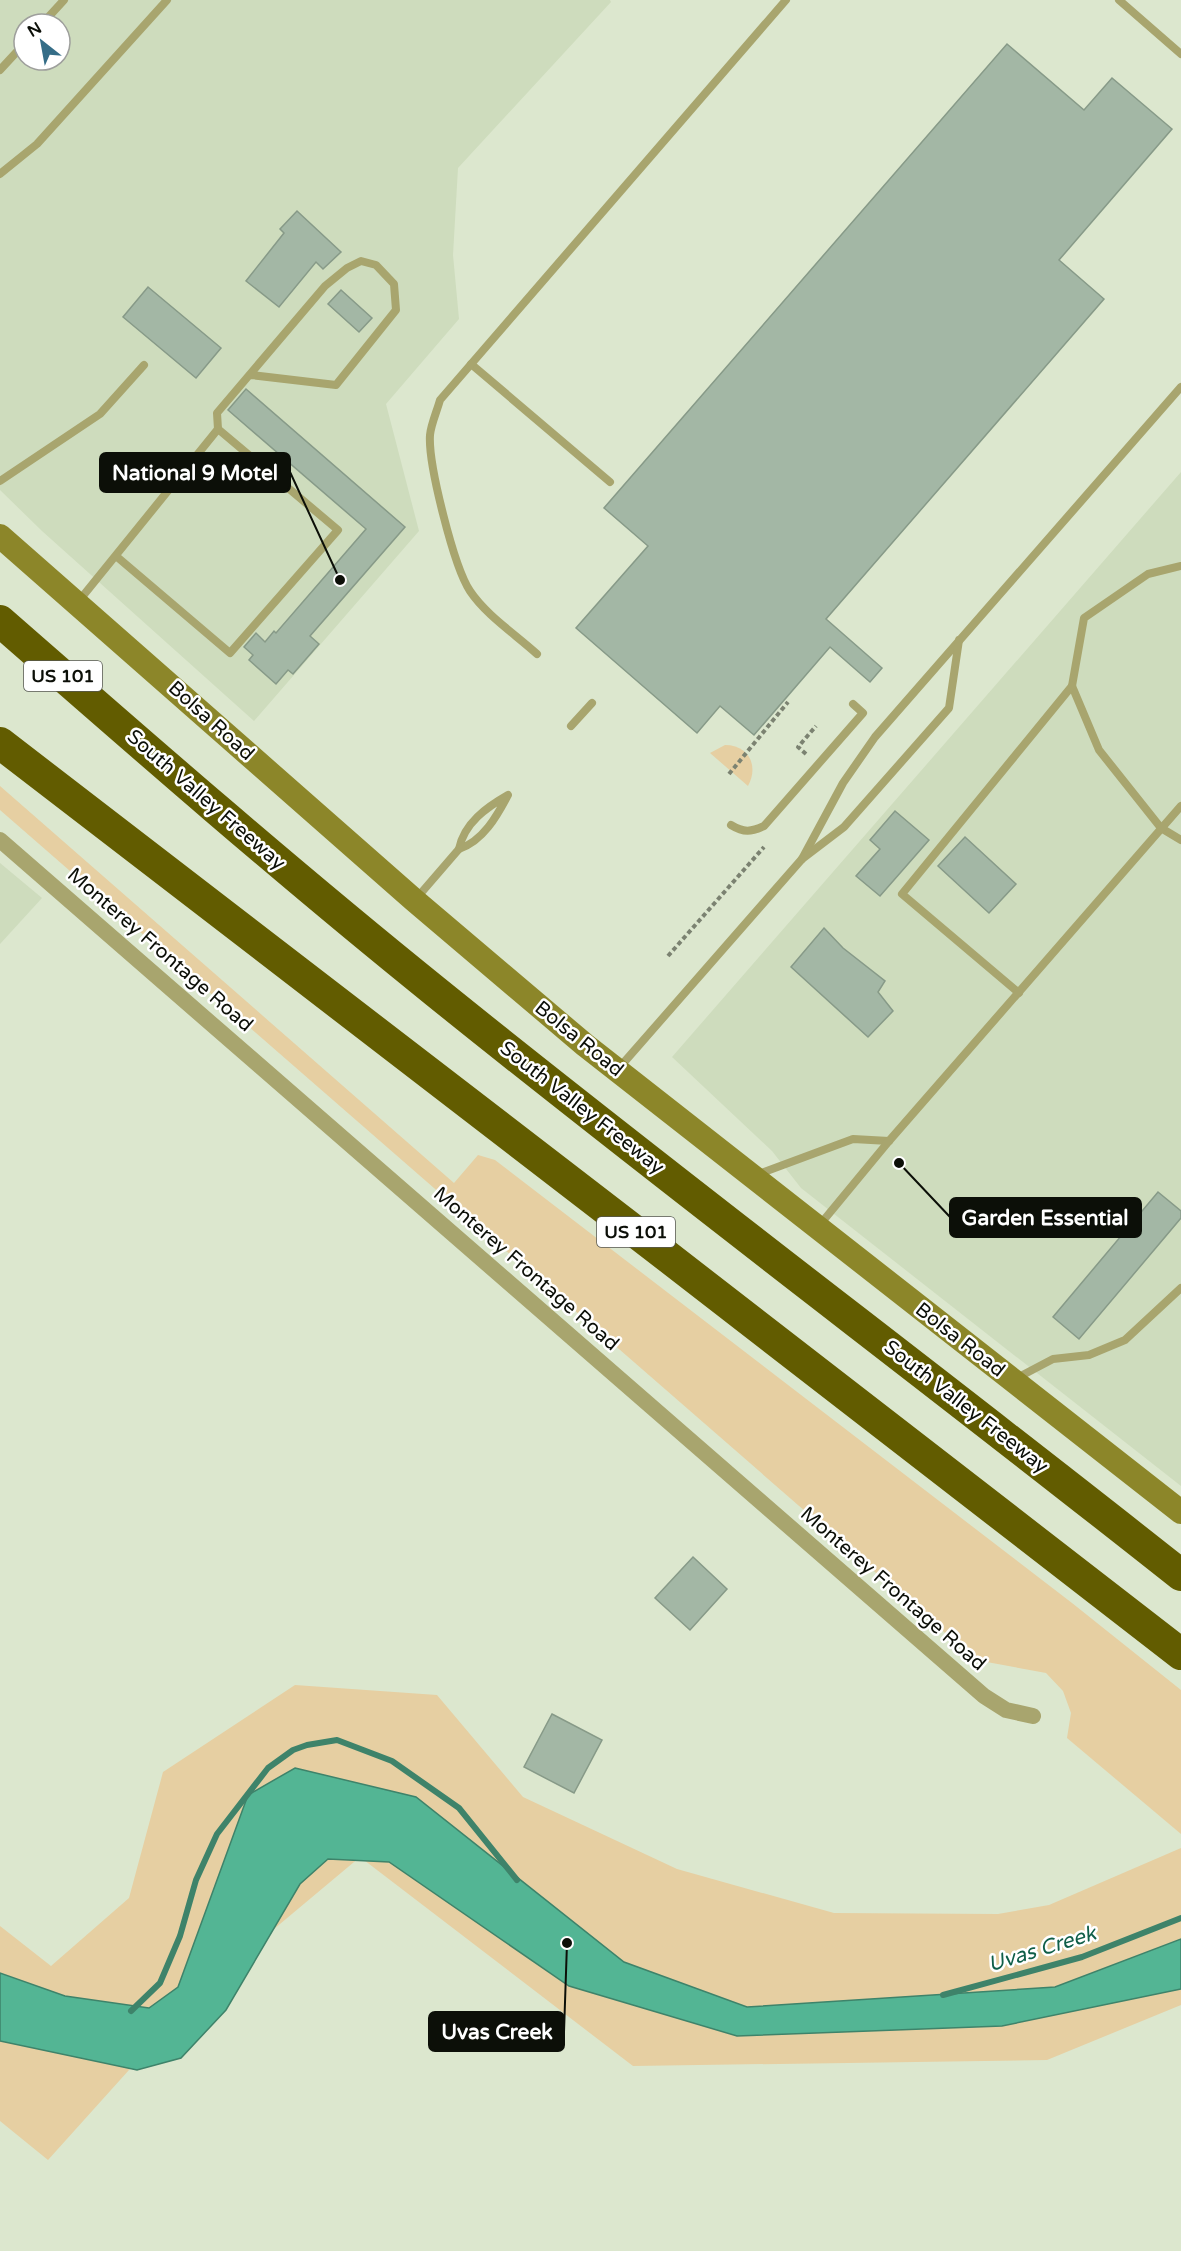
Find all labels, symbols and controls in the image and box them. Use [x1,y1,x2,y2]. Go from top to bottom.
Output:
north arrow [12,12,72,72]
text: N [24,18,45,42]
callout: National 9 Motel [100,453,290,492]
text: National 9 Motel [112,461,278,486]
road number: US 101 [24,661,102,691]
street label: Bolsa Road [163,676,259,766]
street label: South Valley Freeway [122,725,290,875]
street label: Monterey Frontage Road [62,863,258,1037]
street label: Bolsa Road [530,996,628,1082]
street label: South Valley Freeway [495,1036,669,1180]
street label: Monterey Frontage Road [428,1182,624,1356]
callout: Garden Essential [950,1198,1141,1237]
text: Garden Essential [962,1206,1128,1231]
road number: US 101 [597,1217,675,1247]
street label: Bolsa Road [910,1298,1010,1382]
street label: South Valley Freeway [879,1335,1053,1479]
street label: Monterey Frontage Road [795,1502,991,1676]
water label: Uvas Creek [985,1920,1100,1977]
callout: Uvas Creek [429,2012,564,2051]
text: Uvas Creek [441,2020,553,2045]

